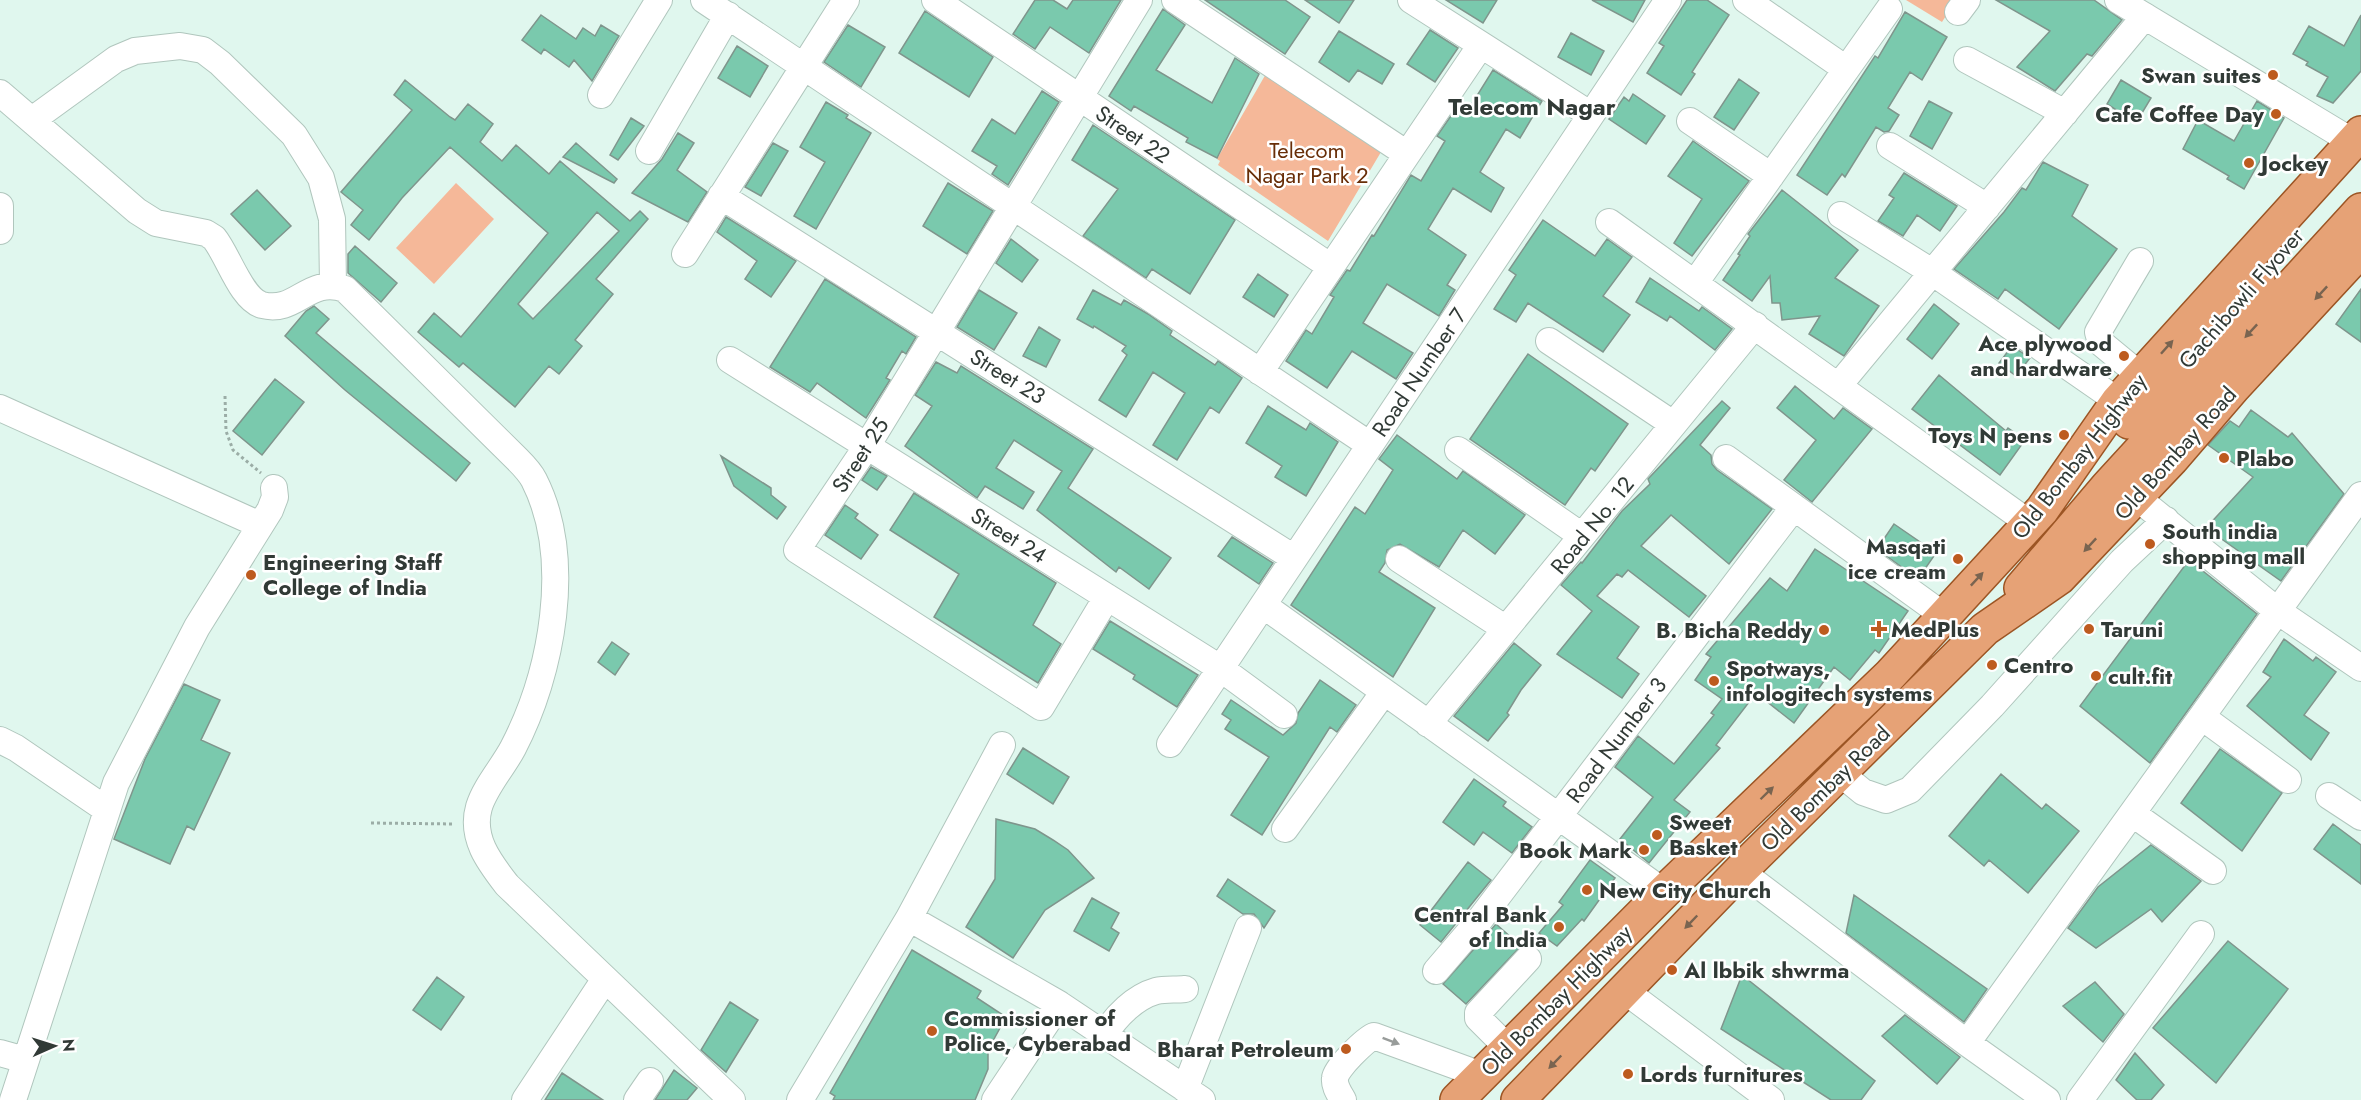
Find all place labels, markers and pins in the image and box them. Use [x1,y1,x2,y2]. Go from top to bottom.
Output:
place label: Swan suites [2141,59,2261,91]
marker: Swan suites [2266,68,2280,82]
place label: Cafe Coffee Day [2095,98,2265,130]
marker: Cafe Coffee Day [2269,107,2283,121]
place label: Jockey [2257,147,2329,179]
marker: Jockey [2242,156,2256,170]
place label: Ace plywood and hardware [1970,327,2112,384]
marker: Ace plywood and hardware [2117,349,2131,363]
place label: Toys N pens [1928,419,2052,451]
marker: Toys N pens [2057,428,2071,442]
place label: Plabo [2236,442,2294,474]
marker: Plabo [2217,451,2231,465]
place label: South india shopping mall [2162,515,2305,572]
place label: Masqati ice cream [1848,530,1946,587]
marker: South india shopping mall [2143,537,2157,551]
place label: Engineering Staff College of India [263,546,443,603]
marker: Masqati ice cream [1951,552,1965,566]
marker: Engineering Staff College of India [244,568,258,582]
place label: MedPlus [1891,613,1979,645]
place label: Taruni [2101,613,2163,645]
place label: B. Bicha Reddy [1656,614,1813,646]
marker: MedPlus [1872,622,1886,636]
marker: Taruni [2082,622,2096,636]
marker: B. Bicha Reddy [1817,623,1831,637]
place label: Centro [2004,649,2073,681]
place label: Spotways, infologitech systems [1726,652,1932,709]
marker: Centro [1985,658,1999,672]
place label: cult.fit [2108,660,2172,692]
marker: cult.fit [2089,669,2103,683]
marker: Spotways, infologitech systems [1707,674,1721,688]
place label: Sweet Basket [1669,806,1737,863]
marker: Sweet Basket [1650,828,1664,842]
place label: Book Mark [1519,834,1632,866]
marker: Book Mark [1637,843,1651,857]
place label: New City Church [1599,874,1771,906]
marker: New City Church [1580,883,1594,897]
place label: Central Bank of India [1414,898,1547,955]
marker: Central Bank of India [1552,920,1566,934]
place label: Al lbbik shwrma [1683,954,1849,986]
marker: Al lbbik shwrma [1665,963,1679,977]
place label: Commissioner of Police, Cyberabad [944,1002,1131,1059]
marker: Commissioner of Police, Cyberabad [925,1024,939,1038]
place label: Bharat Petroleum [1157,1033,1334,1065]
marker: Bharat Petroleum [1339,1042,1353,1056]
place label: Lords furnitures [1640,1058,1803,1090]
marker: Lords furnitures [1621,1067,1635,1081]

